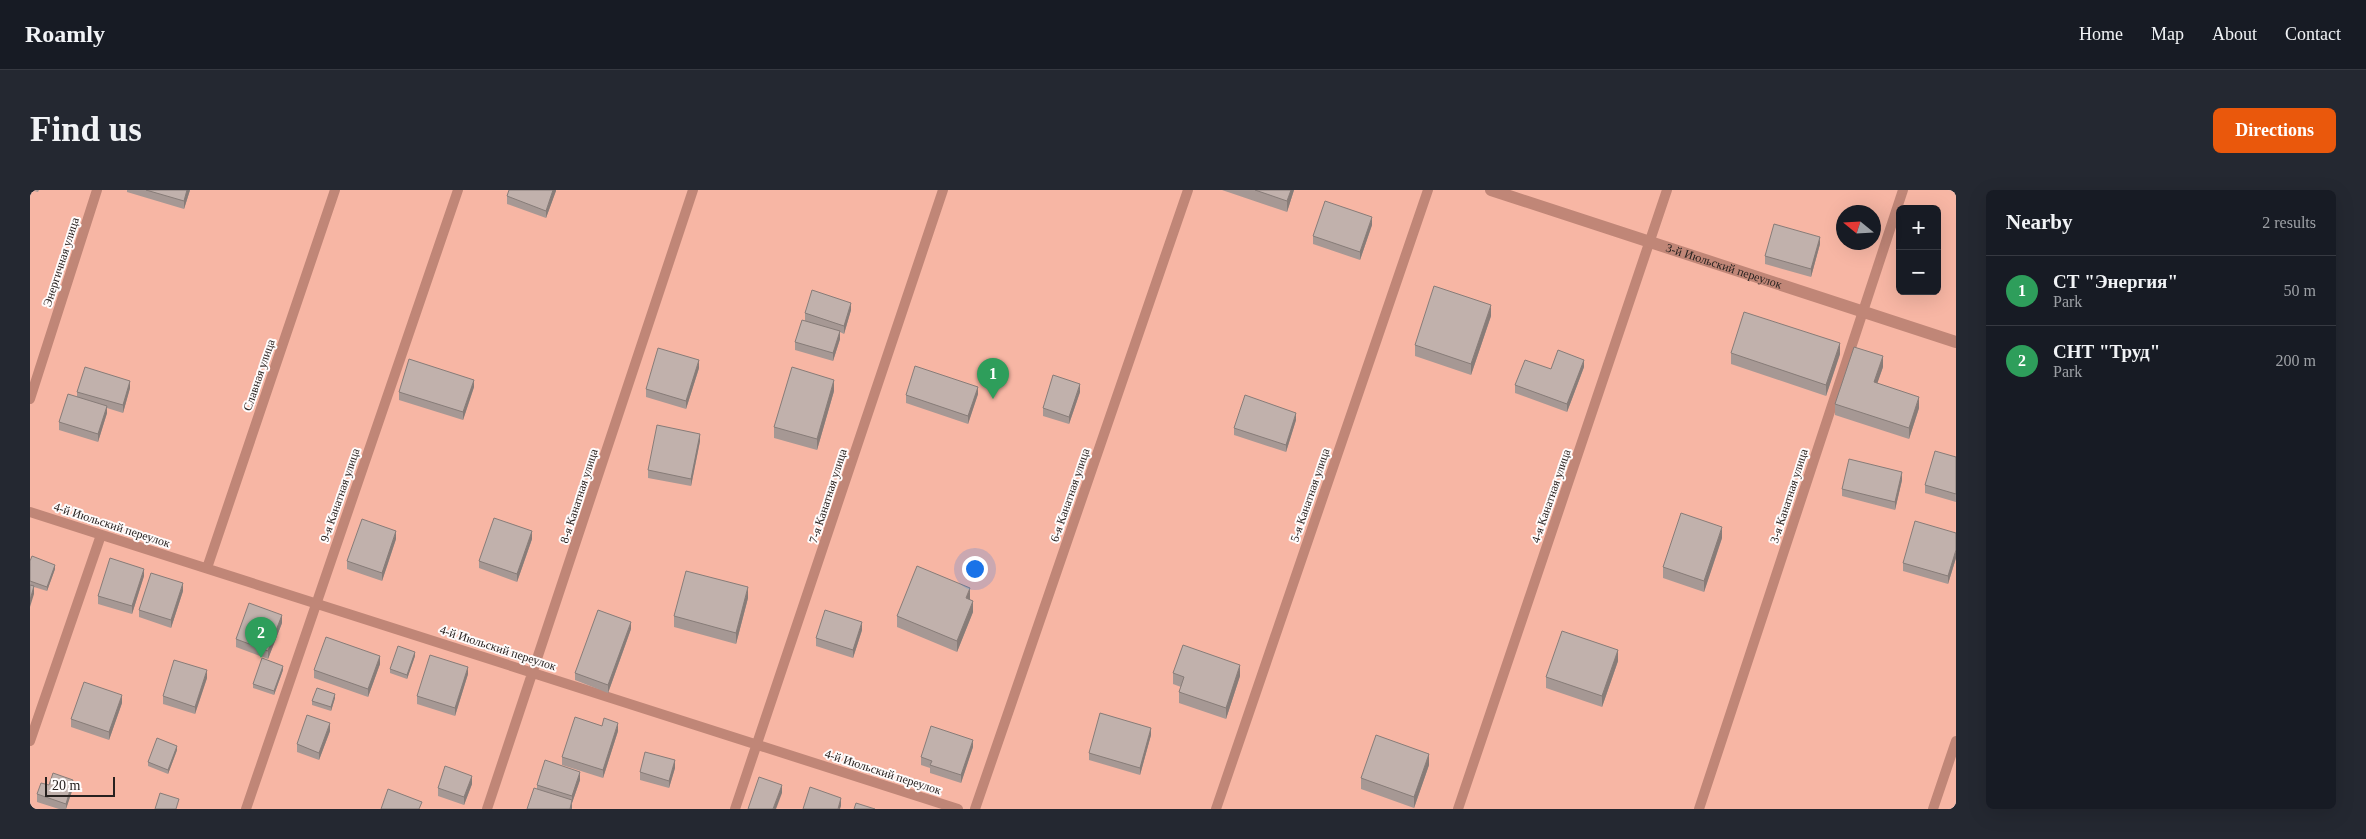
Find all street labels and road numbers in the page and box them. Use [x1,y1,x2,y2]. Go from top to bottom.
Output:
street label: Энергичная улица [40,215,82,308]
street label: 3-й Июльский переулок [1664,241,1784,292]
street label: Славная улица [240,337,278,413]
street label: 9-я Канатная улица [317,446,363,544]
street label: 8-я Канатная улица [557,446,601,545]
street label: 7-я Канатная улица [806,446,850,545]
street label: 6-я Канатная улица [1047,446,1093,544]
street label: 5-я Канатная улица [1287,446,1333,544]
street label: 3-я Канатная улица [1767,446,1811,545]
street label: 4-я Канатная улица [1528,447,1574,545]
street label: 4-й Июльский переулок [52,500,172,550]
street label: 4-й Июльский переулок [438,623,558,673]
street label: 4-й Июльский переулок [823,747,943,797]

